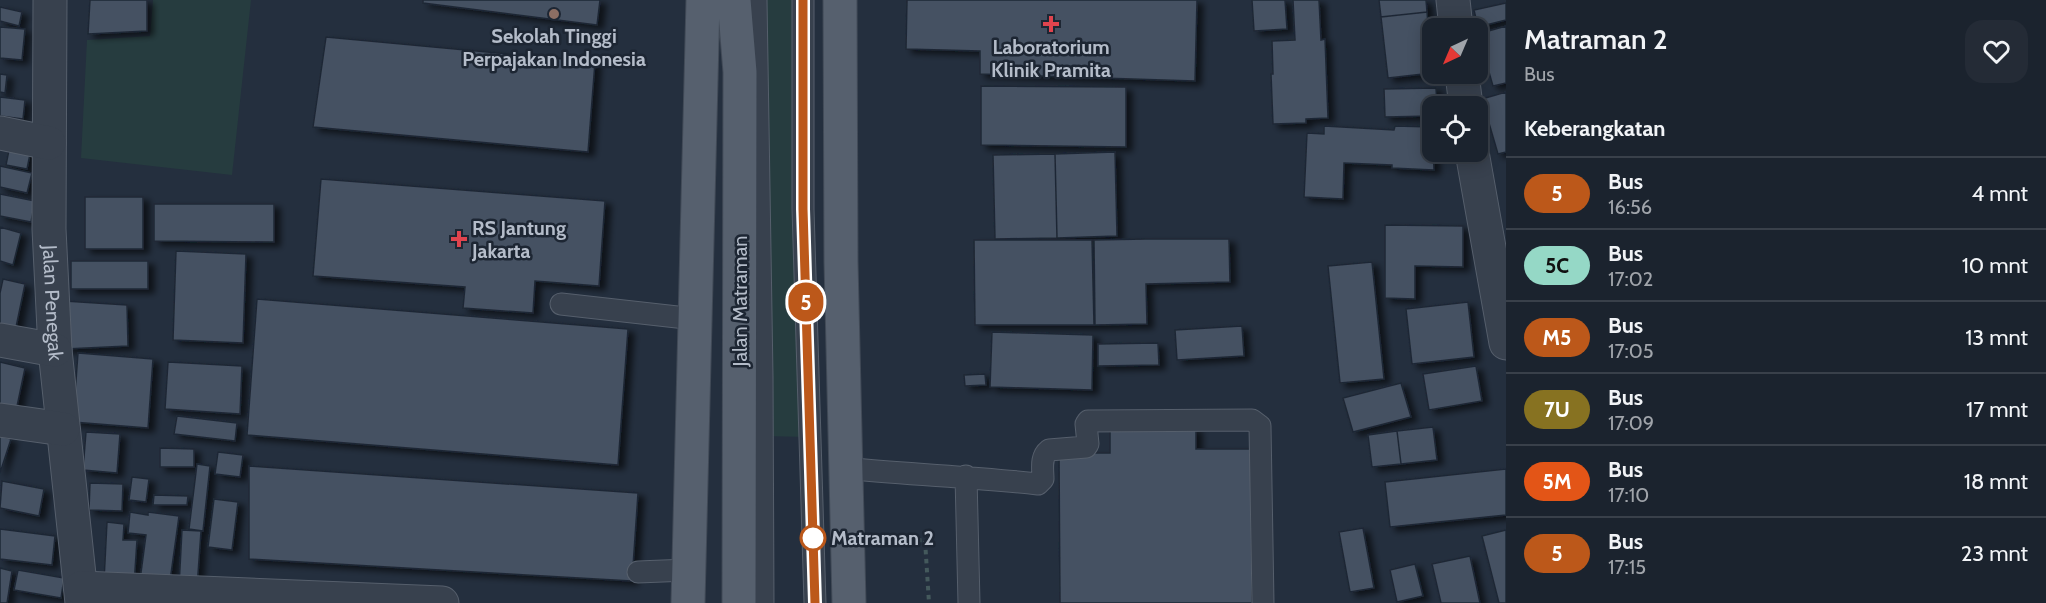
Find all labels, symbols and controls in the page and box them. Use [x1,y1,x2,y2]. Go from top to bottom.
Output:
marker: Sekolah Tinggi Perpajakan Indonesia [547,7,561,21]
marker: Laboratorium Klinik Pramita [1042,15,1060,33]
north arrow [1422,18,1488,84]
map controls [1422,18,1488,162]
button: heart [1965,20,2028,83]
text: Matraman 2 [1524,22,1667,56]
place label: Sekolah Tinggi Perpajakan Indonesia [462,24,646,71]
place label: Laboratorium Klinik Pramita [991,35,1111,82]
text: Bus [1524,62,1555,86]
button: locate [1422,96,1488,162]
text: Keberangkatan [1524,115,1666,142]
text: Bus [1608,168,1643,195]
text: 4 mnt [1972,180,2028,207]
text: 5 [1551,181,1563,206]
text: 16:56 [1608,195,1652,219]
place label: RS Jantung Jakarta [471,216,566,263]
marker: RS Jantung Jakarta [450,230,468,248]
street label: Jalan Matraman [728,236,752,367]
text: Bus [1608,240,1643,267]
street label: Jalan Penegak [38,243,68,362]
text: 10 mnt [1962,252,2028,279]
text: 5C [1545,253,1569,278]
text: 17:02 [1608,267,1653,291]
line badge: 5 [786,282,826,322]
text: 5 [800,290,812,315]
text: Bus [1608,312,1643,339]
text: 13 mnt [1965,324,2028,351]
text: M5 [1543,325,1571,350]
text: 17:05 [1608,339,1654,363]
text: Bus [1608,384,1643,411]
text: 17 mnt [1966,396,2028,423]
text: 7U [1544,397,1570,422]
text: 17:09 [1608,411,1654,435]
text: Bus [1608,456,1643,483]
text: 18 mnt [1964,468,2028,495]
text: 5M [1543,469,1571,494]
text: 17:10 [1608,483,1649,507]
marker: Matraman 2 [800,525,826,551]
place label: Matraman 2 [831,526,934,550]
text: Bus [1608,528,1643,555]
text: 23 mnt [1961,540,2028,567]
text: 5 [1551,541,1563,566]
text: 17:15 [1608,555,1646,579]

